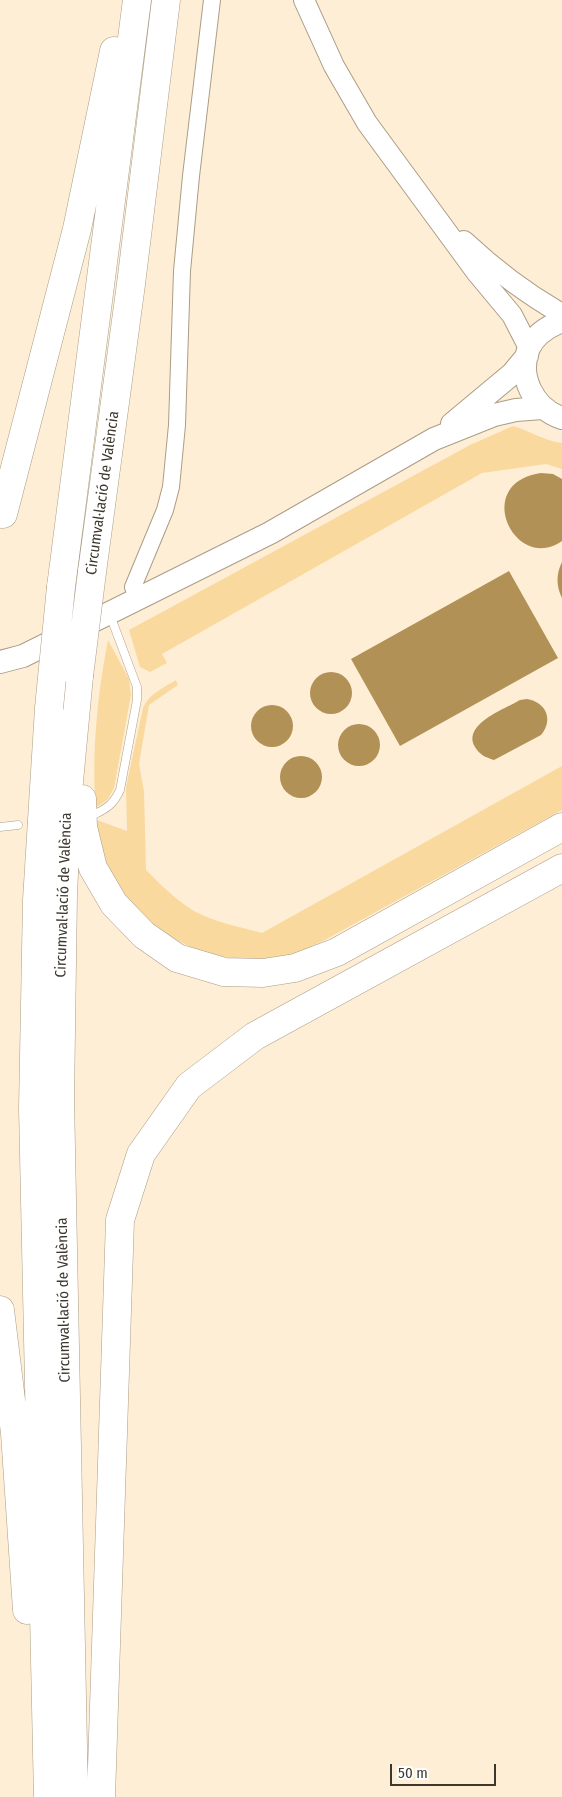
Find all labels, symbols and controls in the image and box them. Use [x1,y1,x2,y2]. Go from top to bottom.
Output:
street label: Circumval·lació de València [83,410,123,576]
street label: Circumval·lació de València [52,812,76,978]
street label: Circumval·lació de València [54,1217,74,1383]
scale bar [392,1754,498,1786]
text: 50 m [398,1764,428,1782]

